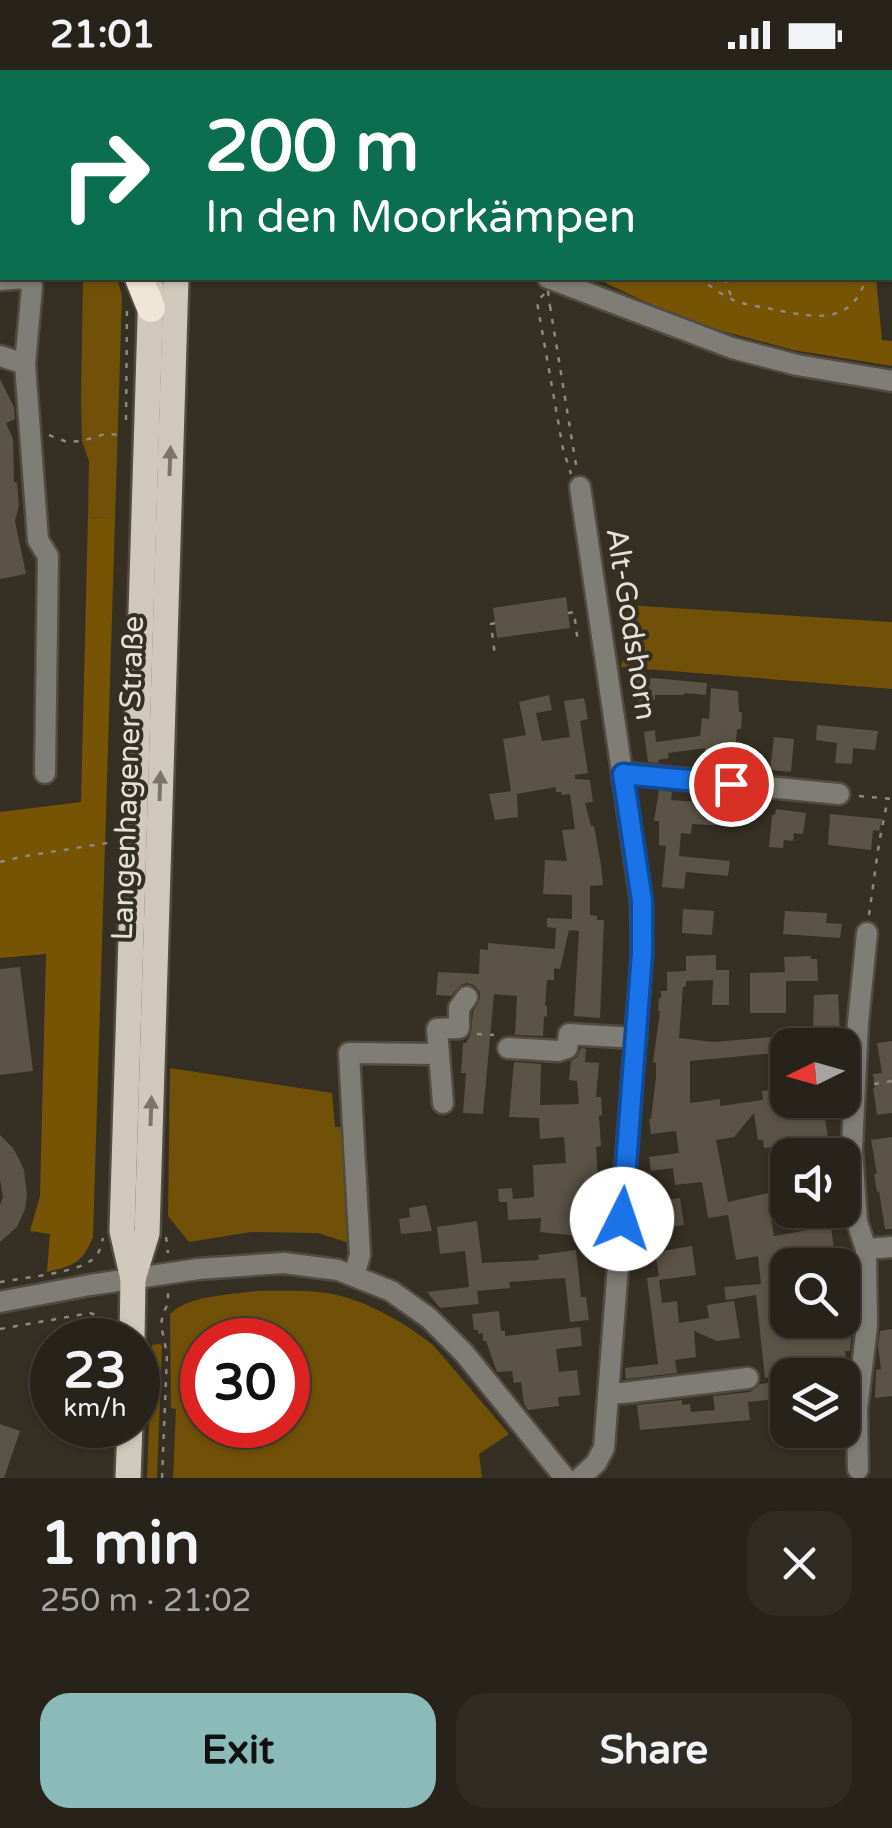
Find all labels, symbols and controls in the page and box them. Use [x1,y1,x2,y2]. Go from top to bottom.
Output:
text: 21:01 [50,12,155,58]
text: 200 m [205,106,419,190]
icon: right [40,110,170,240]
text: In den Moorkämpen [205,191,636,245]
one-way arrow [162,444,178,476]
street label: Alt-Godshorn [598,525,664,723]
street label: Langenhagener Straße [104,615,152,941]
pin [689,742,774,827]
icon: arrive [704,757,759,812]
one-way arrow [153,769,169,801]
north arrow [770,1028,860,1118]
map controls [770,1028,860,1448]
one-way arrow [143,1094,159,1126]
button: sound [770,1138,860,1228]
position arrow [570,1167,674,1271]
button: search [770,1248,860,1338]
speed limit sign: 30 [180,1318,310,1448]
text: 23 [64,1341,126,1401]
button: layers [770,1358,860,1448]
text: km/h [64,1393,126,1423]
text: 1 min [40,1508,200,1580]
button: close [747,1511,852,1616]
text: 250 m · 21:02 [40,1582,252,1620]
button: Exit [40,1693,436,1808]
button: Share [456,1693,852,1808]

